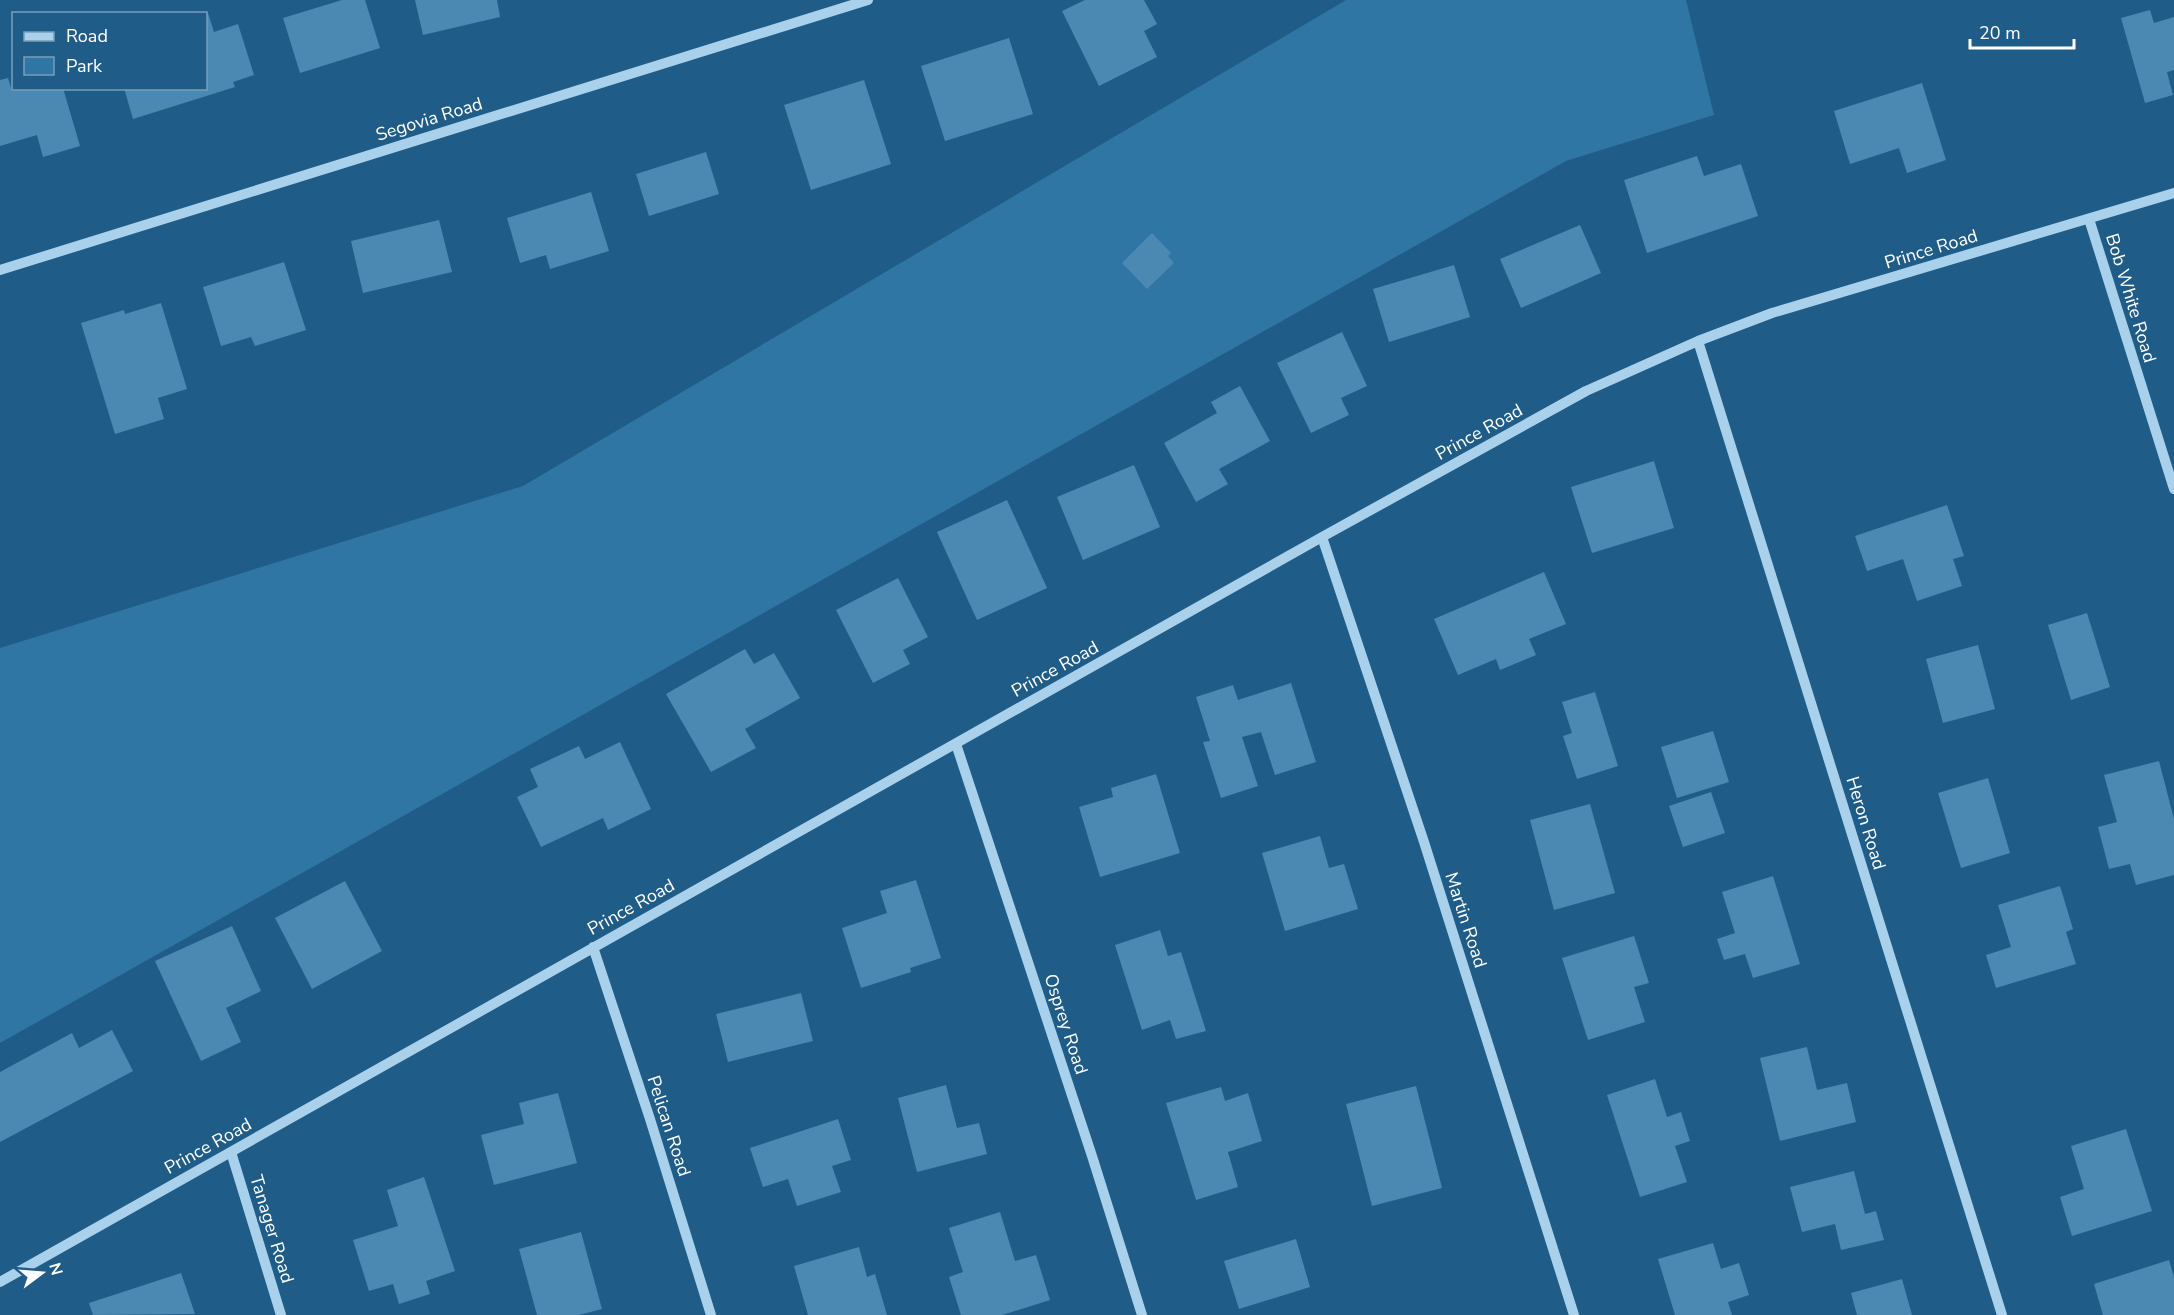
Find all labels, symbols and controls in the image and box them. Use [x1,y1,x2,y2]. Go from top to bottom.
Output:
legend [12,12,207,90]
scale bar [1970,12,2074,50]
text: 20 m [1979,21,2021,45]
text: Road [66,24,108,48]
text: Park [66,54,103,78]
street label: Segovia Road [373,91,485,147]
street label: Prince Road [1881,223,1981,275]
street label: Bob White Road [2100,231,2162,365]
street label: Prince Road [1431,398,1527,466]
street label: Prince Road [1007,635,1103,703]
street label: Heron Road [1840,773,1892,873]
street label: Martin Road [1439,869,1493,971]
street label: Prince Road [583,873,679,941]
street label: Osprey Road [1038,971,1094,1077]
street label: Pelican Road [641,1073,697,1179]
street label: Prince Road [160,1112,256,1180]
street label: Tanager Road [244,1172,300,1286]
north arrow [12,1243,72,1303]
text: N [43,1260,68,1278]

